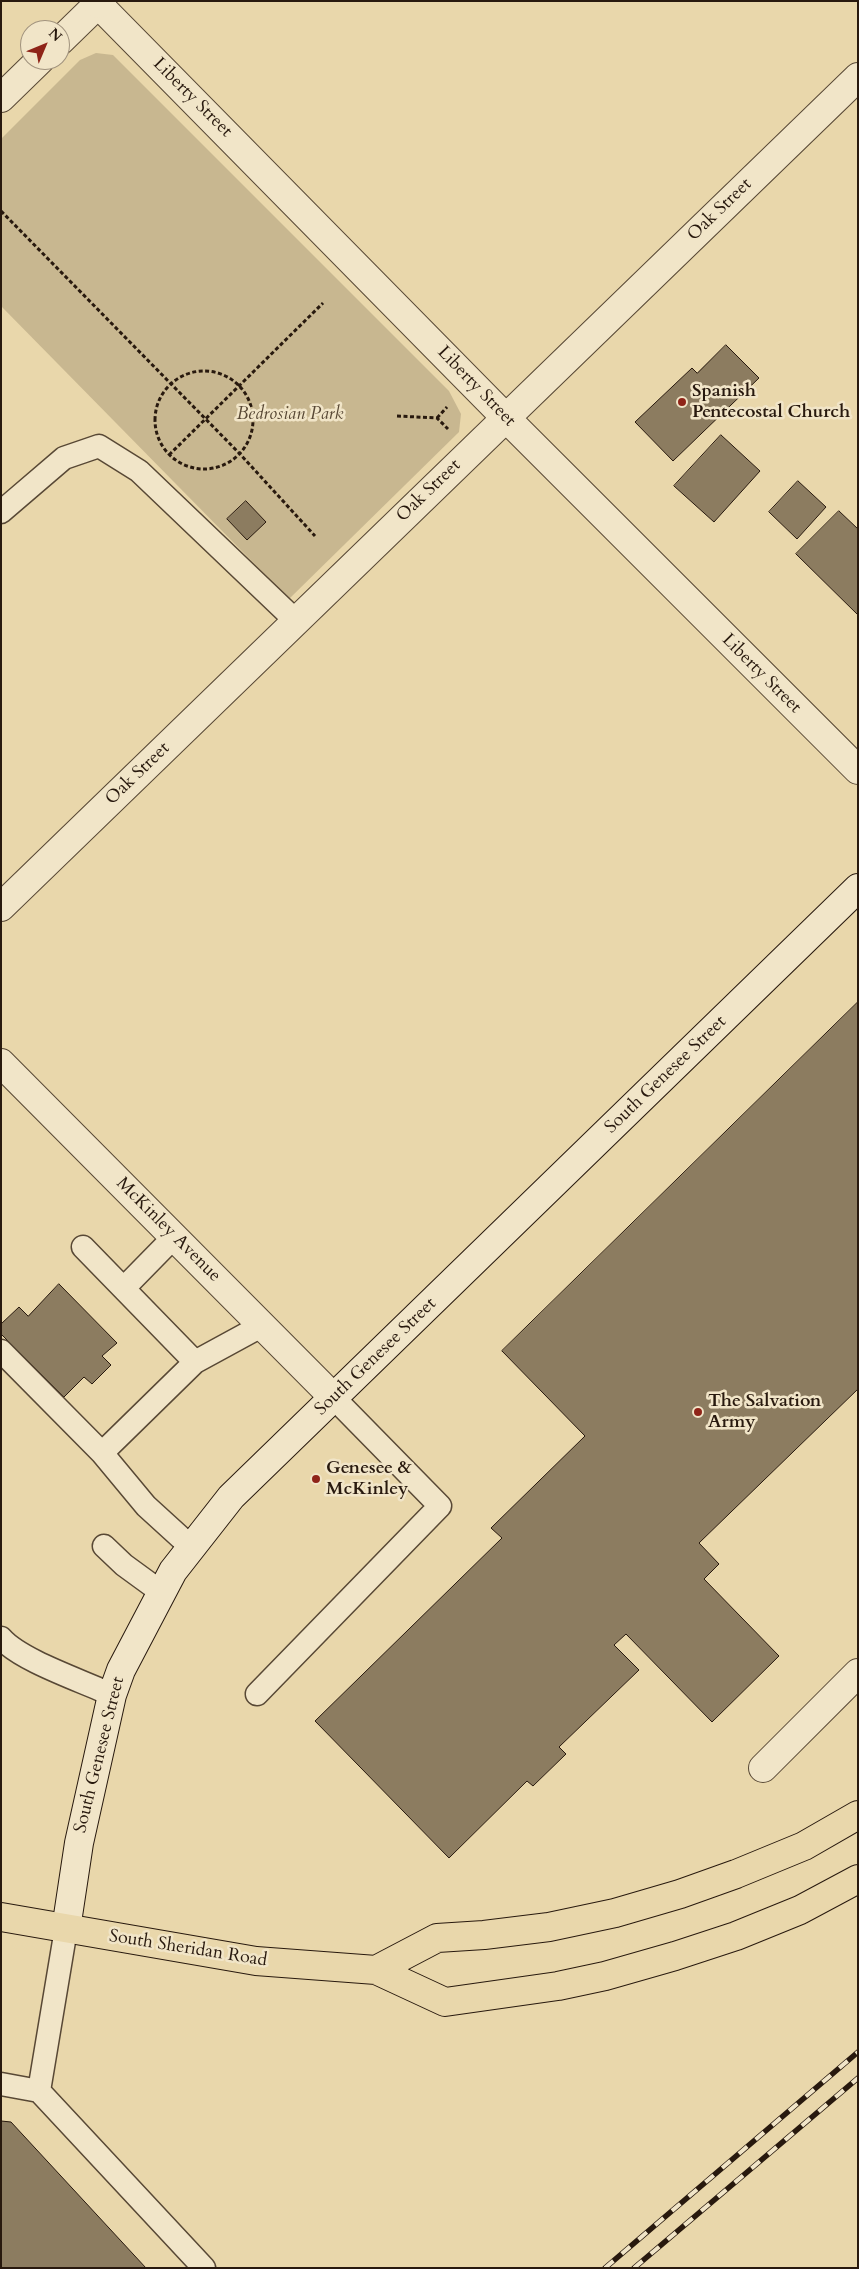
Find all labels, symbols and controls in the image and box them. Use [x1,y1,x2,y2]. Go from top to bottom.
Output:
north arrow [20,20,70,70]
text: N [44,24,66,46]
street label: Liberty Street [148,54,236,142]
street label: Oak Street [683,174,757,246]
street label: Liberty Street [432,342,520,432]
place label: Spanish Pentecostal Church [692,381,850,424]
marker: Spanish Pentecostal Church [676,396,688,408]
park label: Bedrosian Park [236,404,344,426]
street label: Oak Street [392,455,466,527]
street label: Liberty Street [717,630,805,718]
street label: Oak Street [101,738,175,810]
street label: South Genesee Street [601,1012,731,1138]
street label: McKinley Avenue [111,1173,225,1287]
street label: South Genesee Street [311,1294,441,1420]
place label: The Salvation Army [708,1391,821,1434]
marker: The Salvation Army [692,1406,704,1418]
place label: Genesee & McKinley [326,1458,412,1500]
marker: Genesee & McKinley [310,1473,322,1485]
street label: South Genesee Street [70,1675,130,1835]
street label: South Sheridan Road [107,1926,269,1972]

